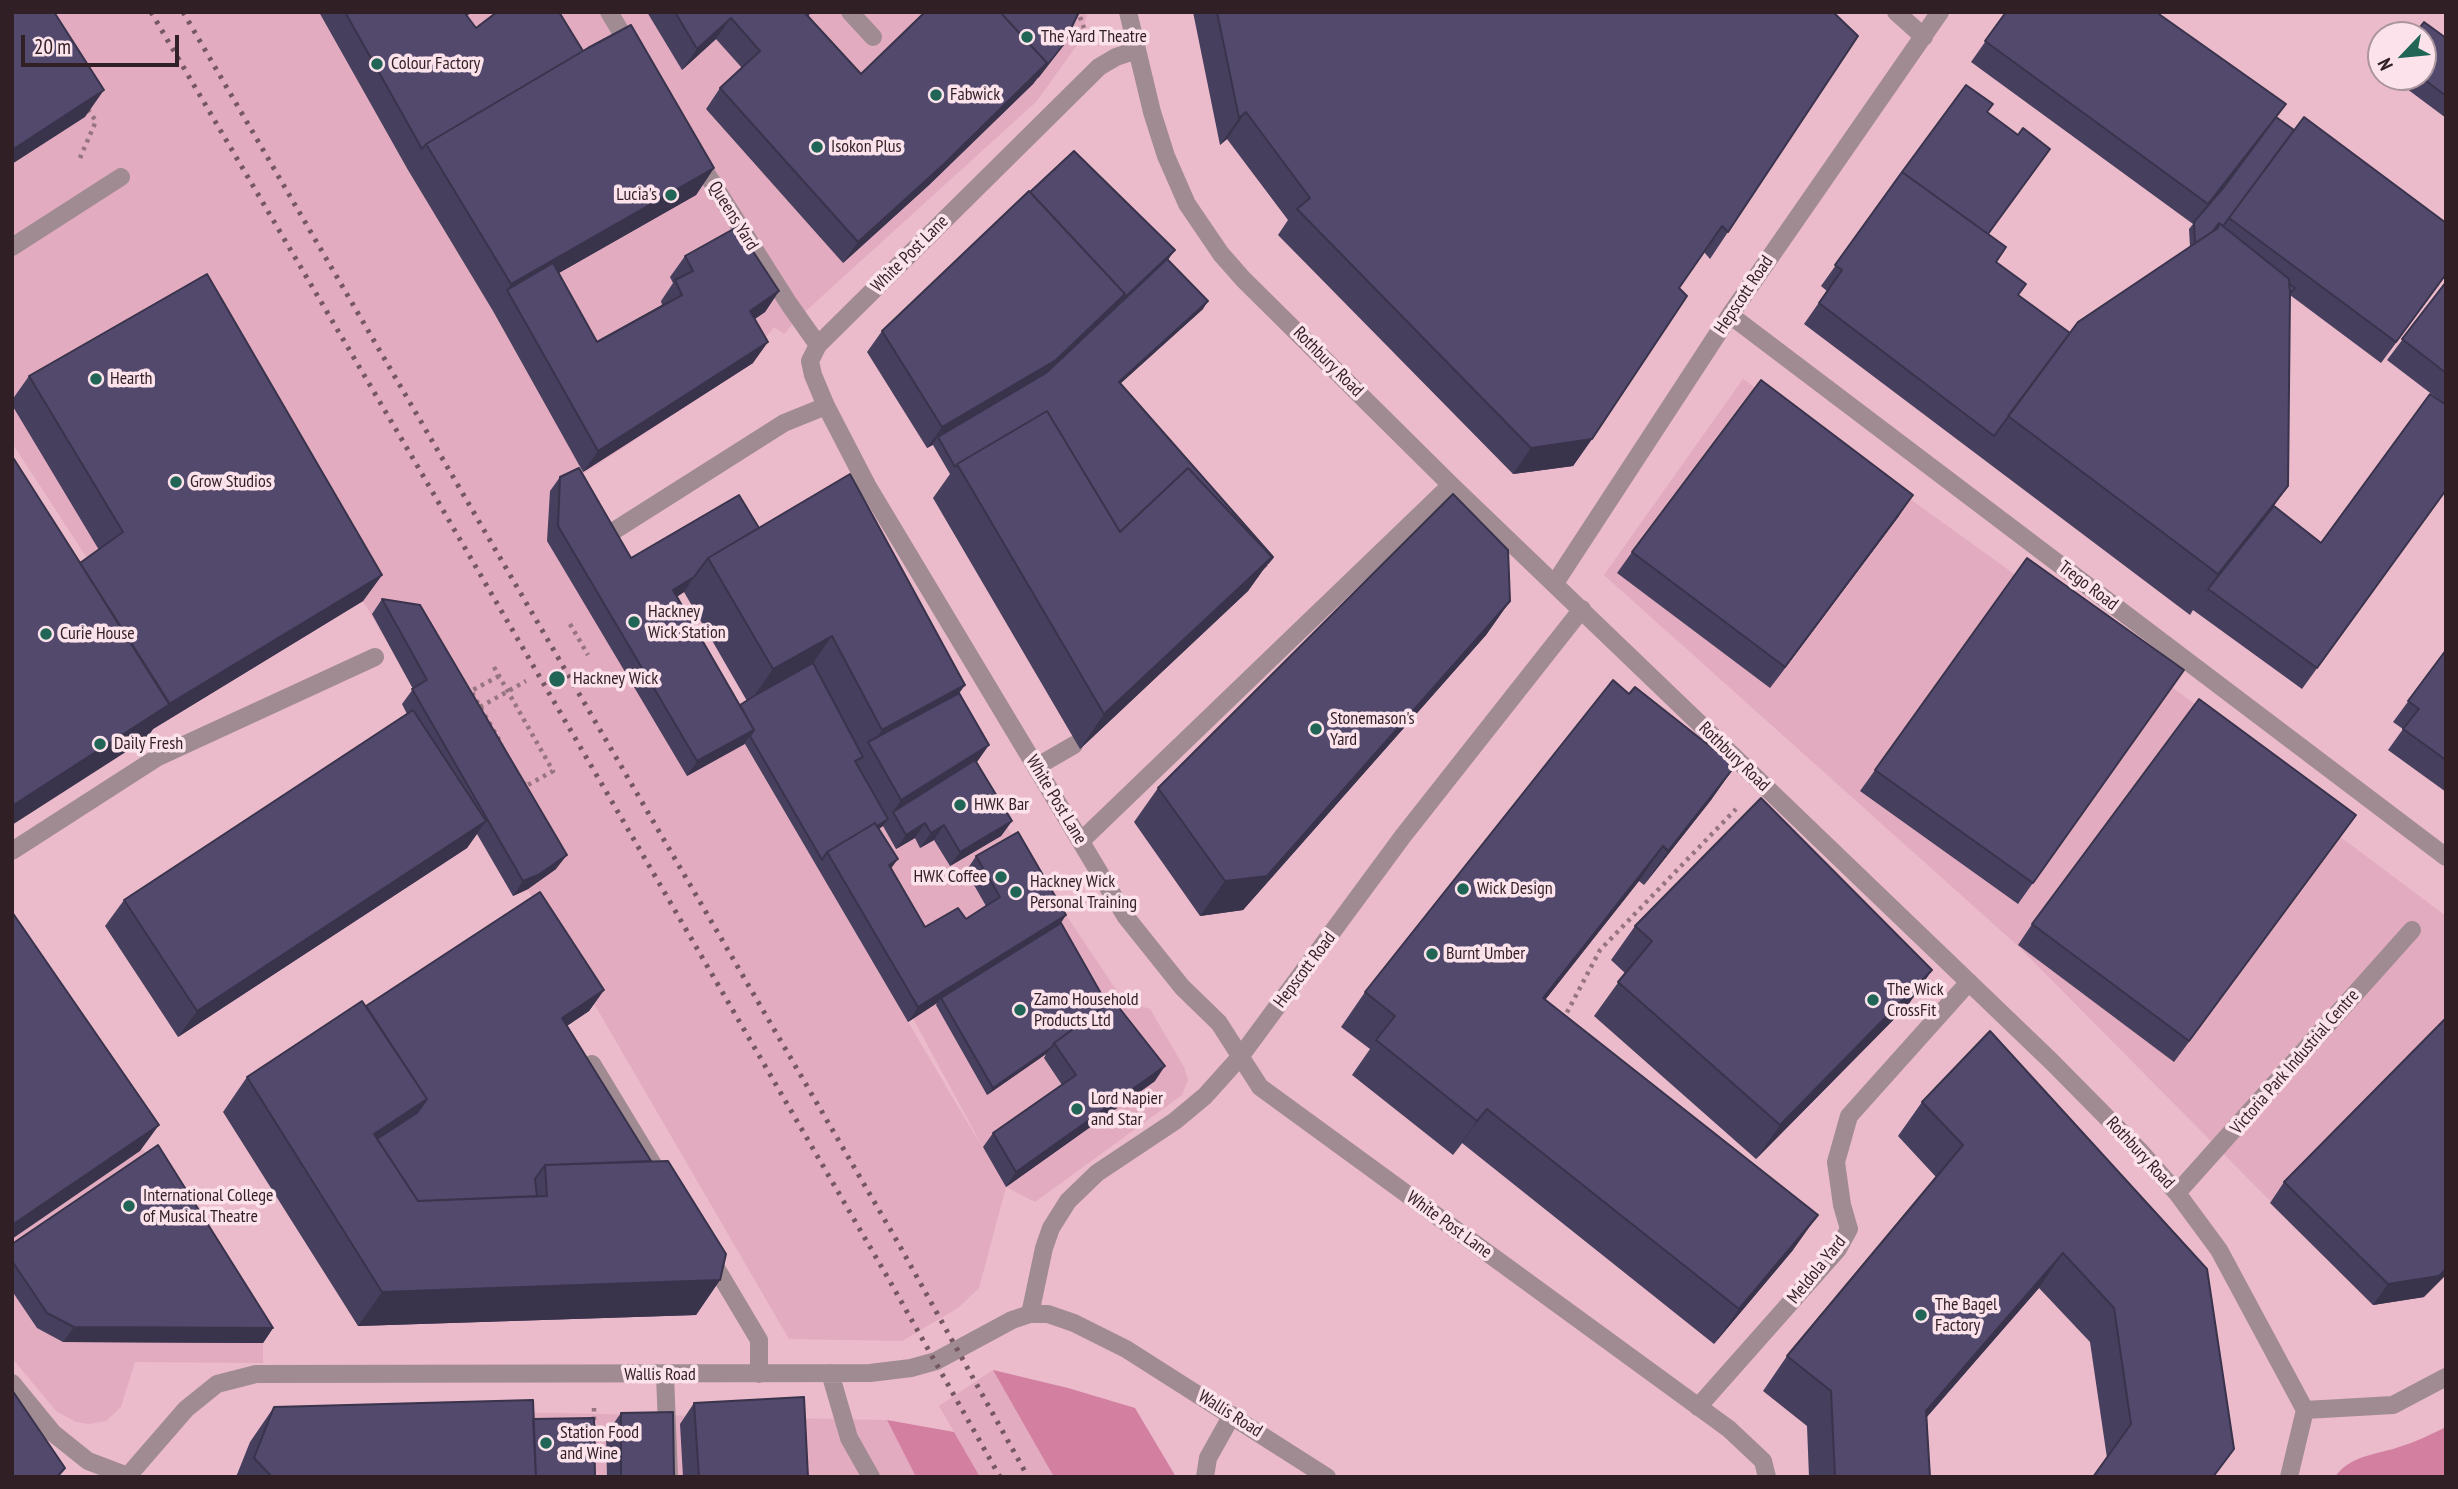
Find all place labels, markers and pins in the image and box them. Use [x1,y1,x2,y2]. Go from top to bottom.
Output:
place label: The Yard Theatre [1041,26,1147,48]
marker: The Yard Theatre [1019,29,1035,45]
place label: Colour Factory [391,53,480,75]
marker: Colour Factory [369,56,385,72]
place label: Fabwick [950,84,1000,106]
marker: Fabwick [928,87,944,103]
place label: Isokon Plus [831,136,902,158]
marker: Isokon Plus [809,139,825,155]
place label: Lucia's [616,184,657,206]
marker: Lucia's [663,187,679,203]
place label: Hearth [110,368,153,390]
marker: Hearth [88,371,104,387]
place label: Grow Studios [190,471,272,493]
marker: Grow Studios [168,474,184,490]
place label: Hackney Wick Station [648,601,726,644]
marker: Hackney Wick Station [626,614,642,630]
place label: Curie House [60,623,135,645]
marker: Curie House [38,626,54,642]
place label: Hackney Wick [573,668,658,690]
marker: Hackney Wick [547,669,567,689]
place label: Stonemason's Yard [1330,708,1415,750]
marker: Stonemason's Yard [1308,721,1324,737]
place label: Daily Fresh [114,733,183,755]
marker: Daily Fresh [92,736,108,752]
place label: HWK Bar [974,794,1029,816]
marker: HWK Bar [952,797,968,813]
place label: HWK Coffee [913,866,987,888]
marker: HWK Coffee [993,869,1009,885]
place label: Hackney Wick Personal Training [1030,871,1137,914]
place label: Wick Design [1477,878,1553,900]
marker: Wick Design [1455,881,1471,897]
marker: Hackney Wick Personal Training [1008,884,1024,900]
place label: Burnt Umber [1446,943,1525,965]
marker: Burnt Umber [1424,946,1440,962]
place label: The Wick CrossFit [1887,979,1944,1021]
place label: Zamo Household Products Ltd [1034,989,1139,1032]
marker: The Wick CrossFit [1865,992,1881,1008]
marker: Zamo Household Products Ltd [1012,1002,1028,1018]
place label: Lord Napier and Star [1091,1088,1163,1130]
marker: Lord Napier and Star [1069,1101,1085,1117]
place label: International College of Musical Theatre [143,1185,274,1228]
marker: International College of Musical Theatre [121,1198,137,1214]
place label: The Bagel Factory [1935,1294,1997,1336]
marker: The Bagel Factory [1913,1307,1929,1323]
place label: Station Food and Wine [560,1422,639,1464]
marker: Station Food and Wine [538,1435,554,1451]

